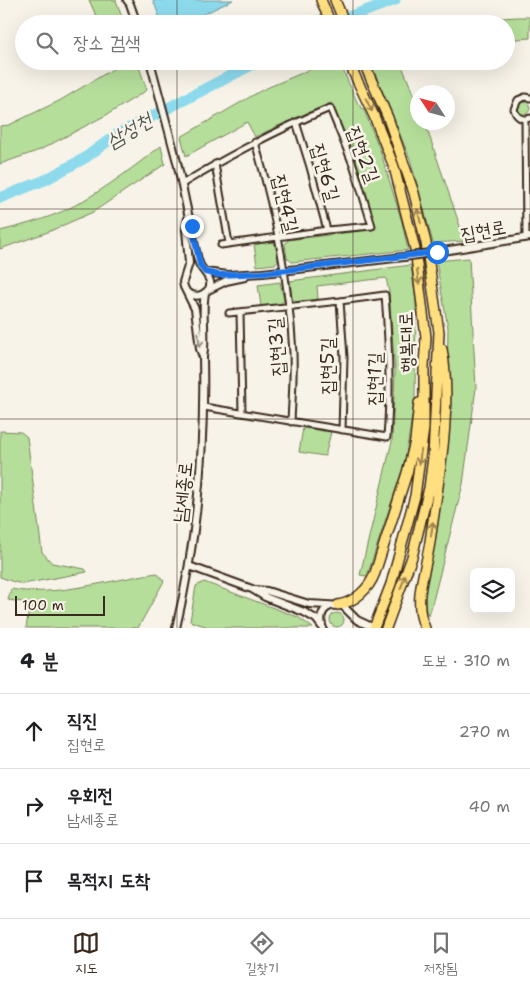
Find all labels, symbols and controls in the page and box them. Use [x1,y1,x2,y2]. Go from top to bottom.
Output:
search box [15,15,515,70]
icon: search [33,29,61,57]
text: 장소 검색 [73,30,141,55]
north arrow [410,85,455,130]
one-way arrow [365,97,375,112]
water label: 삼성천 [102,106,158,153]
street label: 집현2길 [341,122,386,186]
street label: 집현6길 [305,140,346,204]
street label: 집현4길 [267,171,304,235]
one-way arrow [414,208,423,224]
street label: 집현로 [458,214,508,247]
route end [181,215,204,238]
route start [426,241,449,264]
one-way arrow [414,269,424,285]
street label: 행복대로 [393,311,420,373]
street label: 집현3길 [262,317,291,377]
one-way arrow [194,332,204,348]
street label: 집현5길 [315,337,340,395]
street label: 집현1길 [362,352,387,406]
one-way arrow [415,448,425,464]
street label: 남세종로 [167,460,198,524]
one-way arrow [427,521,437,537]
map controls [470,568,515,613]
button: layers [470,568,515,613]
one-way arrow [399,575,408,590]
scale bar [15,593,105,616]
text: 100 m [22,596,64,614]
text: 4 분 [20,647,59,675]
text: 도보 · 310 m [422,650,510,671]
text: 직진 [67,708,98,733]
icon: ahead [20,717,48,745]
text: 270 m [459,721,510,742]
text: 집현로 [67,734,106,755]
text: 우회전 [67,783,113,808]
icon: right [20,792,48,820]
text: 40 m [468,796,510,817]
text: 남세종로 [67,809,119,830]
icon: arrive [20,867,48,895]
text: 목적지 도착 [67,868,150,893]
tab: 지도 [72,929,100,978]
tab: 길찾기 [245,929,279,978]
tab: 저장됨 [424,929,458,978]

